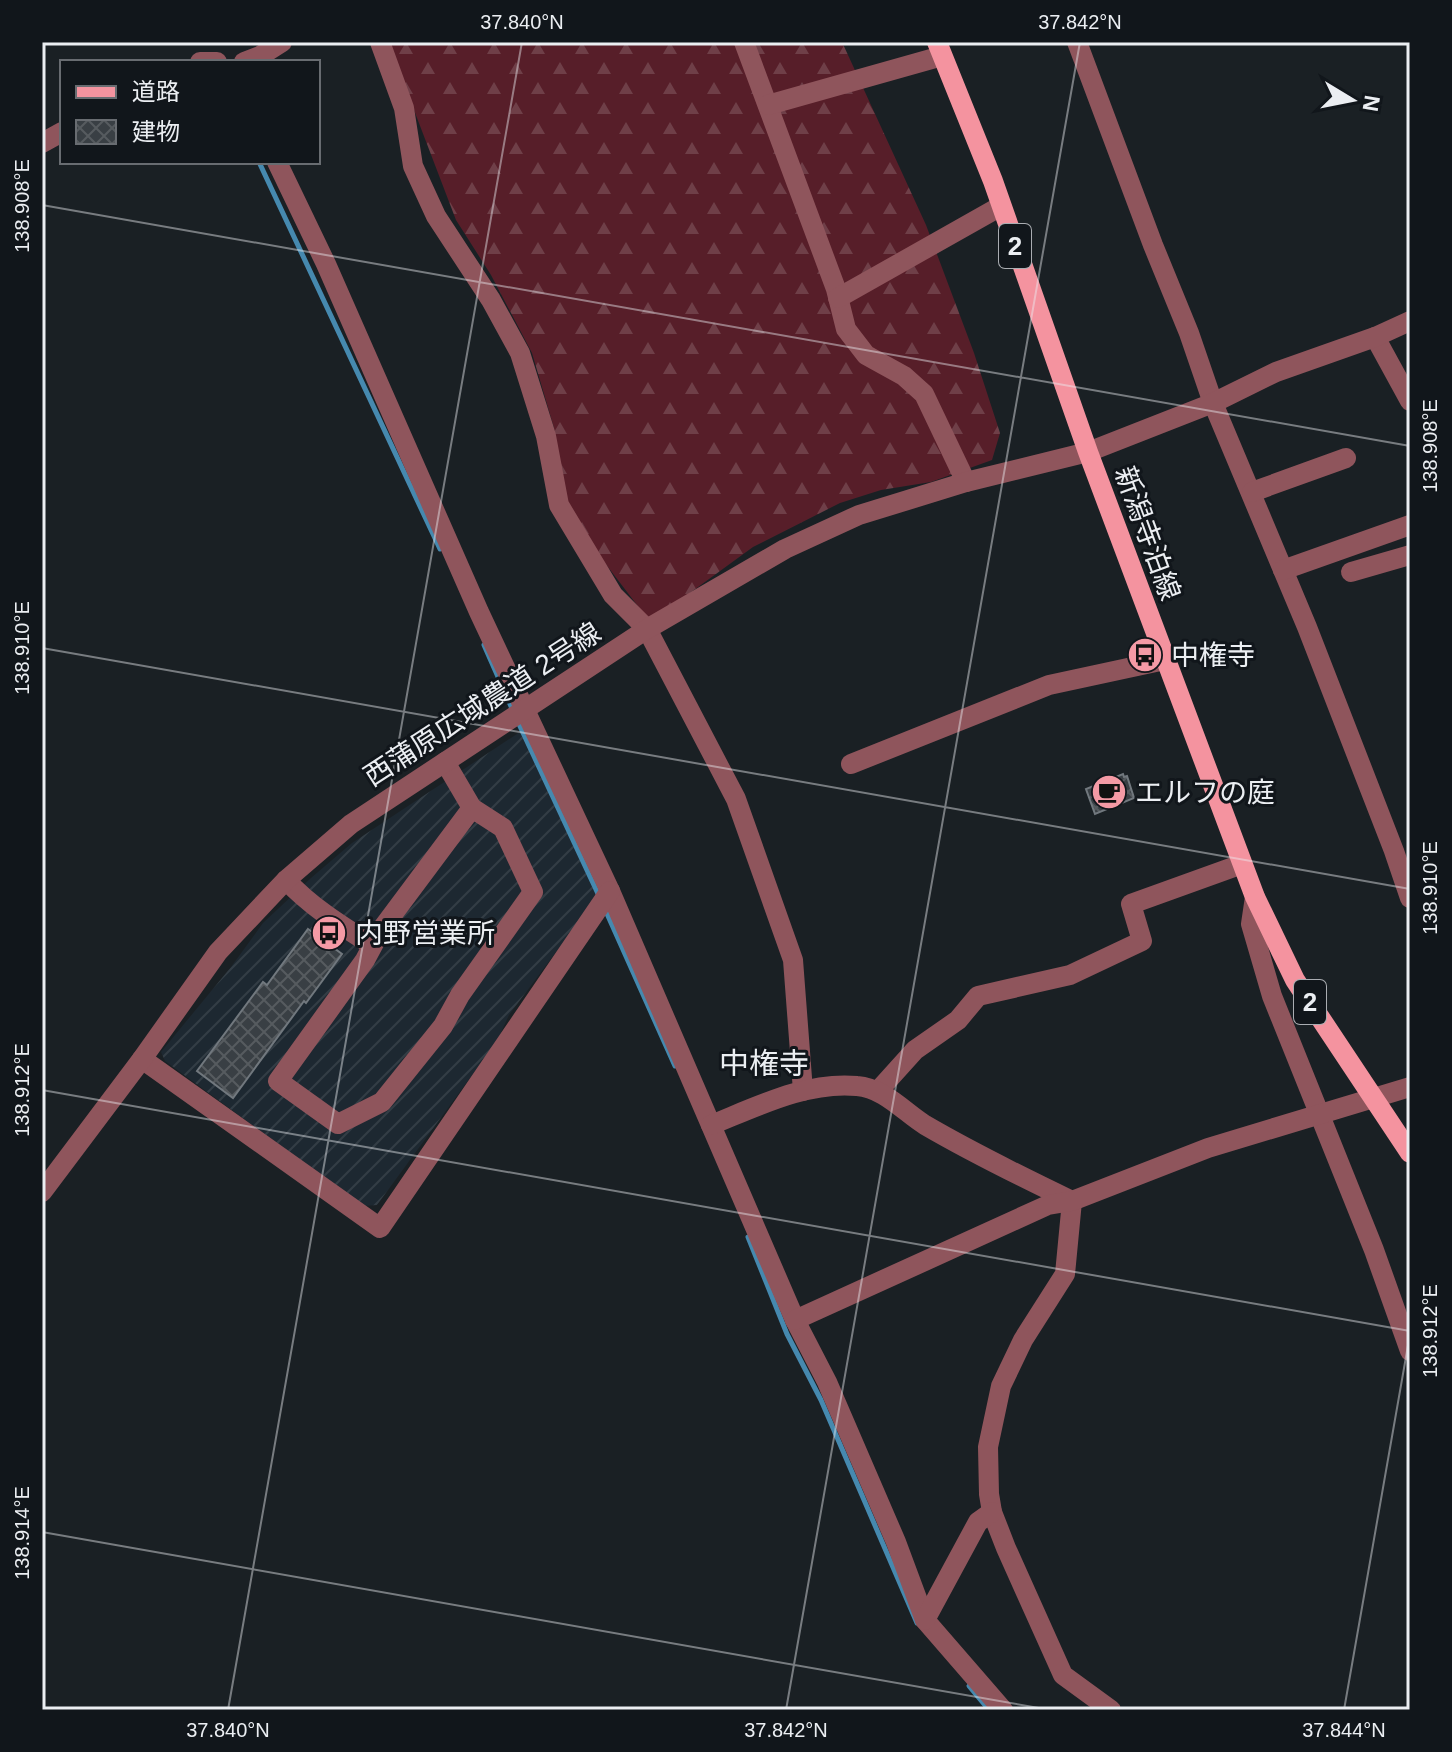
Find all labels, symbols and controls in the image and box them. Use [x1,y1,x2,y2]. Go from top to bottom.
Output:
text: 37.840°N [480,11,564,33]
text: 37.842°N [1038,11,1122,33]
legend [60,60,320,164]
north arrow [1312,60,1392,140]
text: 道路 [132,78,180,105]
text: N [1358,93,1385,113]
text: 建物 [132,118,180,145]
text: 138.908°E [11,159,33,253]
road number: 2 [999,224,1031,268]
text: 138.908°E [1419,399,1441,493]
street label: 新潟寺泊線 [1109,462,1186,604]
text: 138.910°E [11,601,33,695]
street label: 西蒲原広域農道 2号線 [358,616,606,792]
bus stop icon: 中権寺 [1126,636,1164,674]
place label: 中権寺 [1171,640,1255,671]
cafe icon: エルフの庭 [1090,773,1128,811]
place label: エルフの庭 [1135,777,1275,808]
text: 138.910°E [1419,841,1441,935]
bus stop icon: 内野営業所 [310,914,348,952]
place label: 内野営業所 [355,918,495,949]
road number: 2 [1294,980,1326,1024]
text: 138.912°E [11,1043,33,1137]
district label: 中権寺 [719,1047,809,1080]
text: 138.912°E [1419,1284,1441,1378]
text: 138.914°E [11,1486,33,1580]
text: 37.840°N [186,1719,270,1741]
text: 37.842°N [744,1719,828,1741]
text: 37.844°N [1302,1719,1386,1741]

